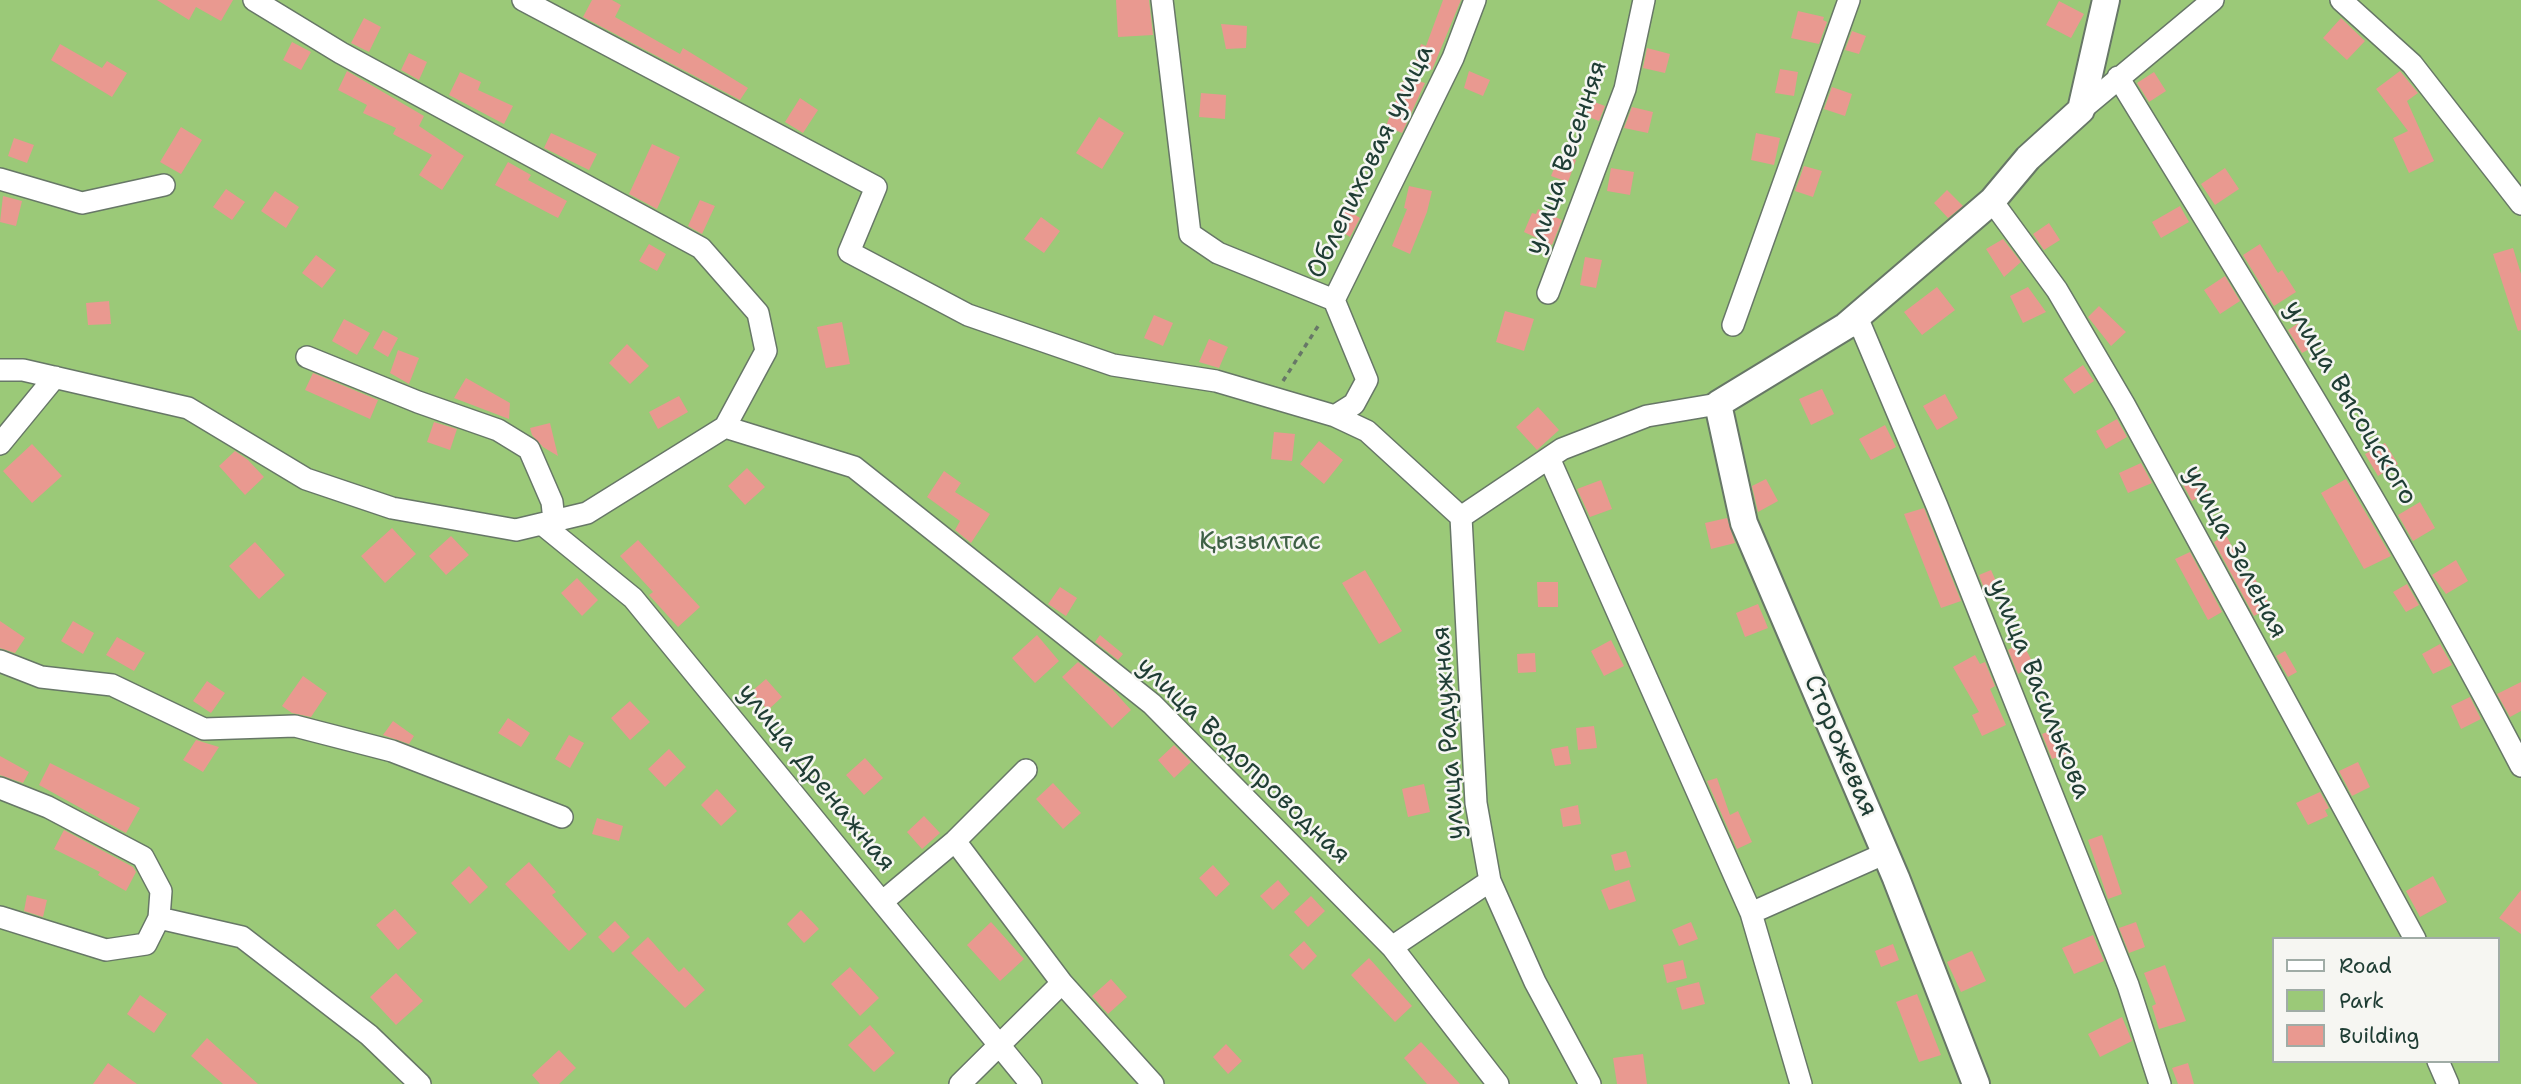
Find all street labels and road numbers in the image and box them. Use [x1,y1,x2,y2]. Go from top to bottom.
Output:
street label: Облепиховая улица [1301,40,1441,284]
street label: улица Весенняя [1519,57,1615,259]
street label: улица Высоцского [2277,295,2423,511]
street label: улица Зеленая [2176,460,2294,644]
street label: улица Василькова [1981,574,2097,804]
street label: улица Радужная [1426,625,1472,841]
street label: улица Водопроводная [1130,651,1356,871]
street label: Сторожевая [1796,670,1884,822]
street label: улица Дренажная [730,678,902,878]

